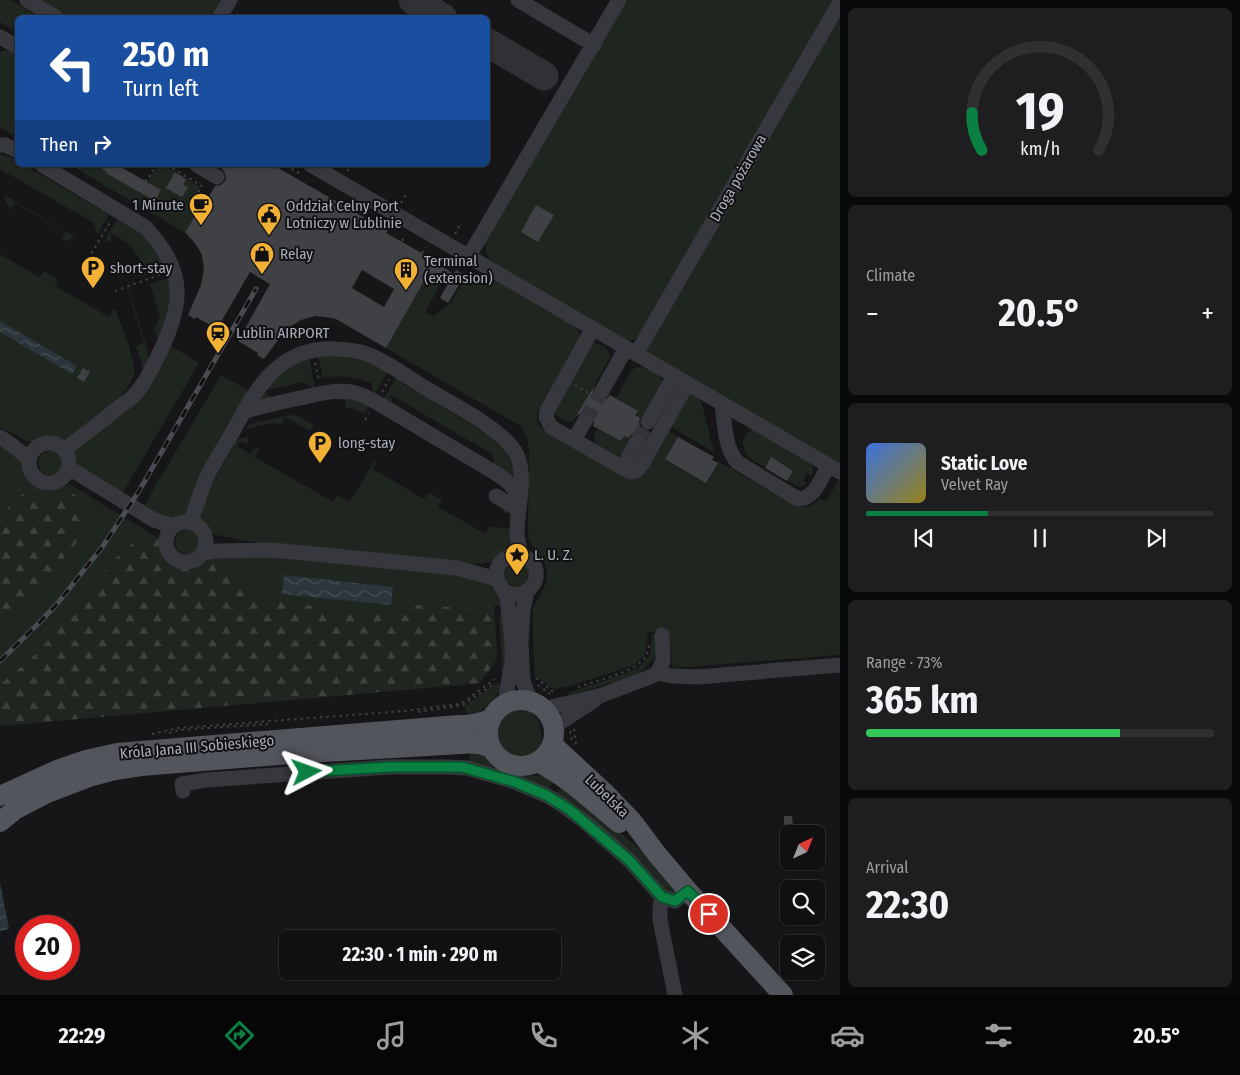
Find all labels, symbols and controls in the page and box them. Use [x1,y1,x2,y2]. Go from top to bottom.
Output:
text: 250 m [123,33,210,75]
icon: left [40,35,105,100]
text: Turn left [123,75,199,102]
text: 19 [1016,80,1064,143]
icon: right [88,130,116,158]
street label: Droga pożarowa [706,131,770,225]
text: Then [40,133,78,156]
text: km/h [1020,138,1060,160]
cafe icon: 1 Minute [188,192,214,226]
place label: 1 Minute [132,196,184,214]
place label: Oddział Celny Port Lotniczy w Lublinie [286,197,402,232]
public building icon: Oddział Celny Port Lotniczy w Lublinie [256,202,282,236]
shop icon: Relay [249,241,275,275]
place label: Relay [280,245,313,263]
place label: Terminal (extension) [424,252,493,287]
parking icon: short-stay [80,255,106,289]
building icon: Terminal (extension) [393,257,419,291]
place label: short-stay [110,259,173,277]
text: Climate [866,266,915,285]
text: 20.5° [998,290,1082,336]
text: − [866,297,879,330]
text: + [1201,297,1214,330]
station icon: Lublin AIRPORT [205,320,231,354]
place label: Lublin AIRPORT [236,324,330,342]
parking icon: long-stay [307,430,333,464]
place label: long-stay [338,434,395,452]
text: Static Love [941,452,1028,475]
text: Velvet Ray [941,475,1008,494]
icon: previous [910,524,938,552]
icon: pause [1026,524,1054,552]
icon: next [1142,524,1170,552]
place icon: L. U. Z. [504,542,530,576]
place label: L. U. Z. [534,546,573,564]
text: Range · 73% [866,653,942,672]
text: 365 km [866,677,979,723]
street label: Króla Jana III Sobieskiego [119,731,275,763]
position arrow [280,745,332,797]
street label: Lubelska [581,771,633,821]
north arrow [780,825,825,870]
map controls [780,825,825,980]
text: Arrival [866,858,908,877]
button: search [780,880,825,925]
text: 22:30 [866,882,949,928]
pin [688,893,730,935]
icon: arrive [695,900,723,928]
speed limit sign: 20 [15,915,80,980]
button: layers [780,935,825,980]
text: 22:30 · 1 min · 290 m [343,943,497,966]
icon: directions [222,1018,257,1053]
icon: music [374,1018,409,1053]
icon: phone [526,1018,561,1053]
icon: climate [678,1018,713,1053]
icon: car [830,1018,865,1053]
icon: filters [981,1018,1016,1053]
text: 22:29 [58,1022,105,1049]
text: 20.5° [1133,1022,1182,1049]

